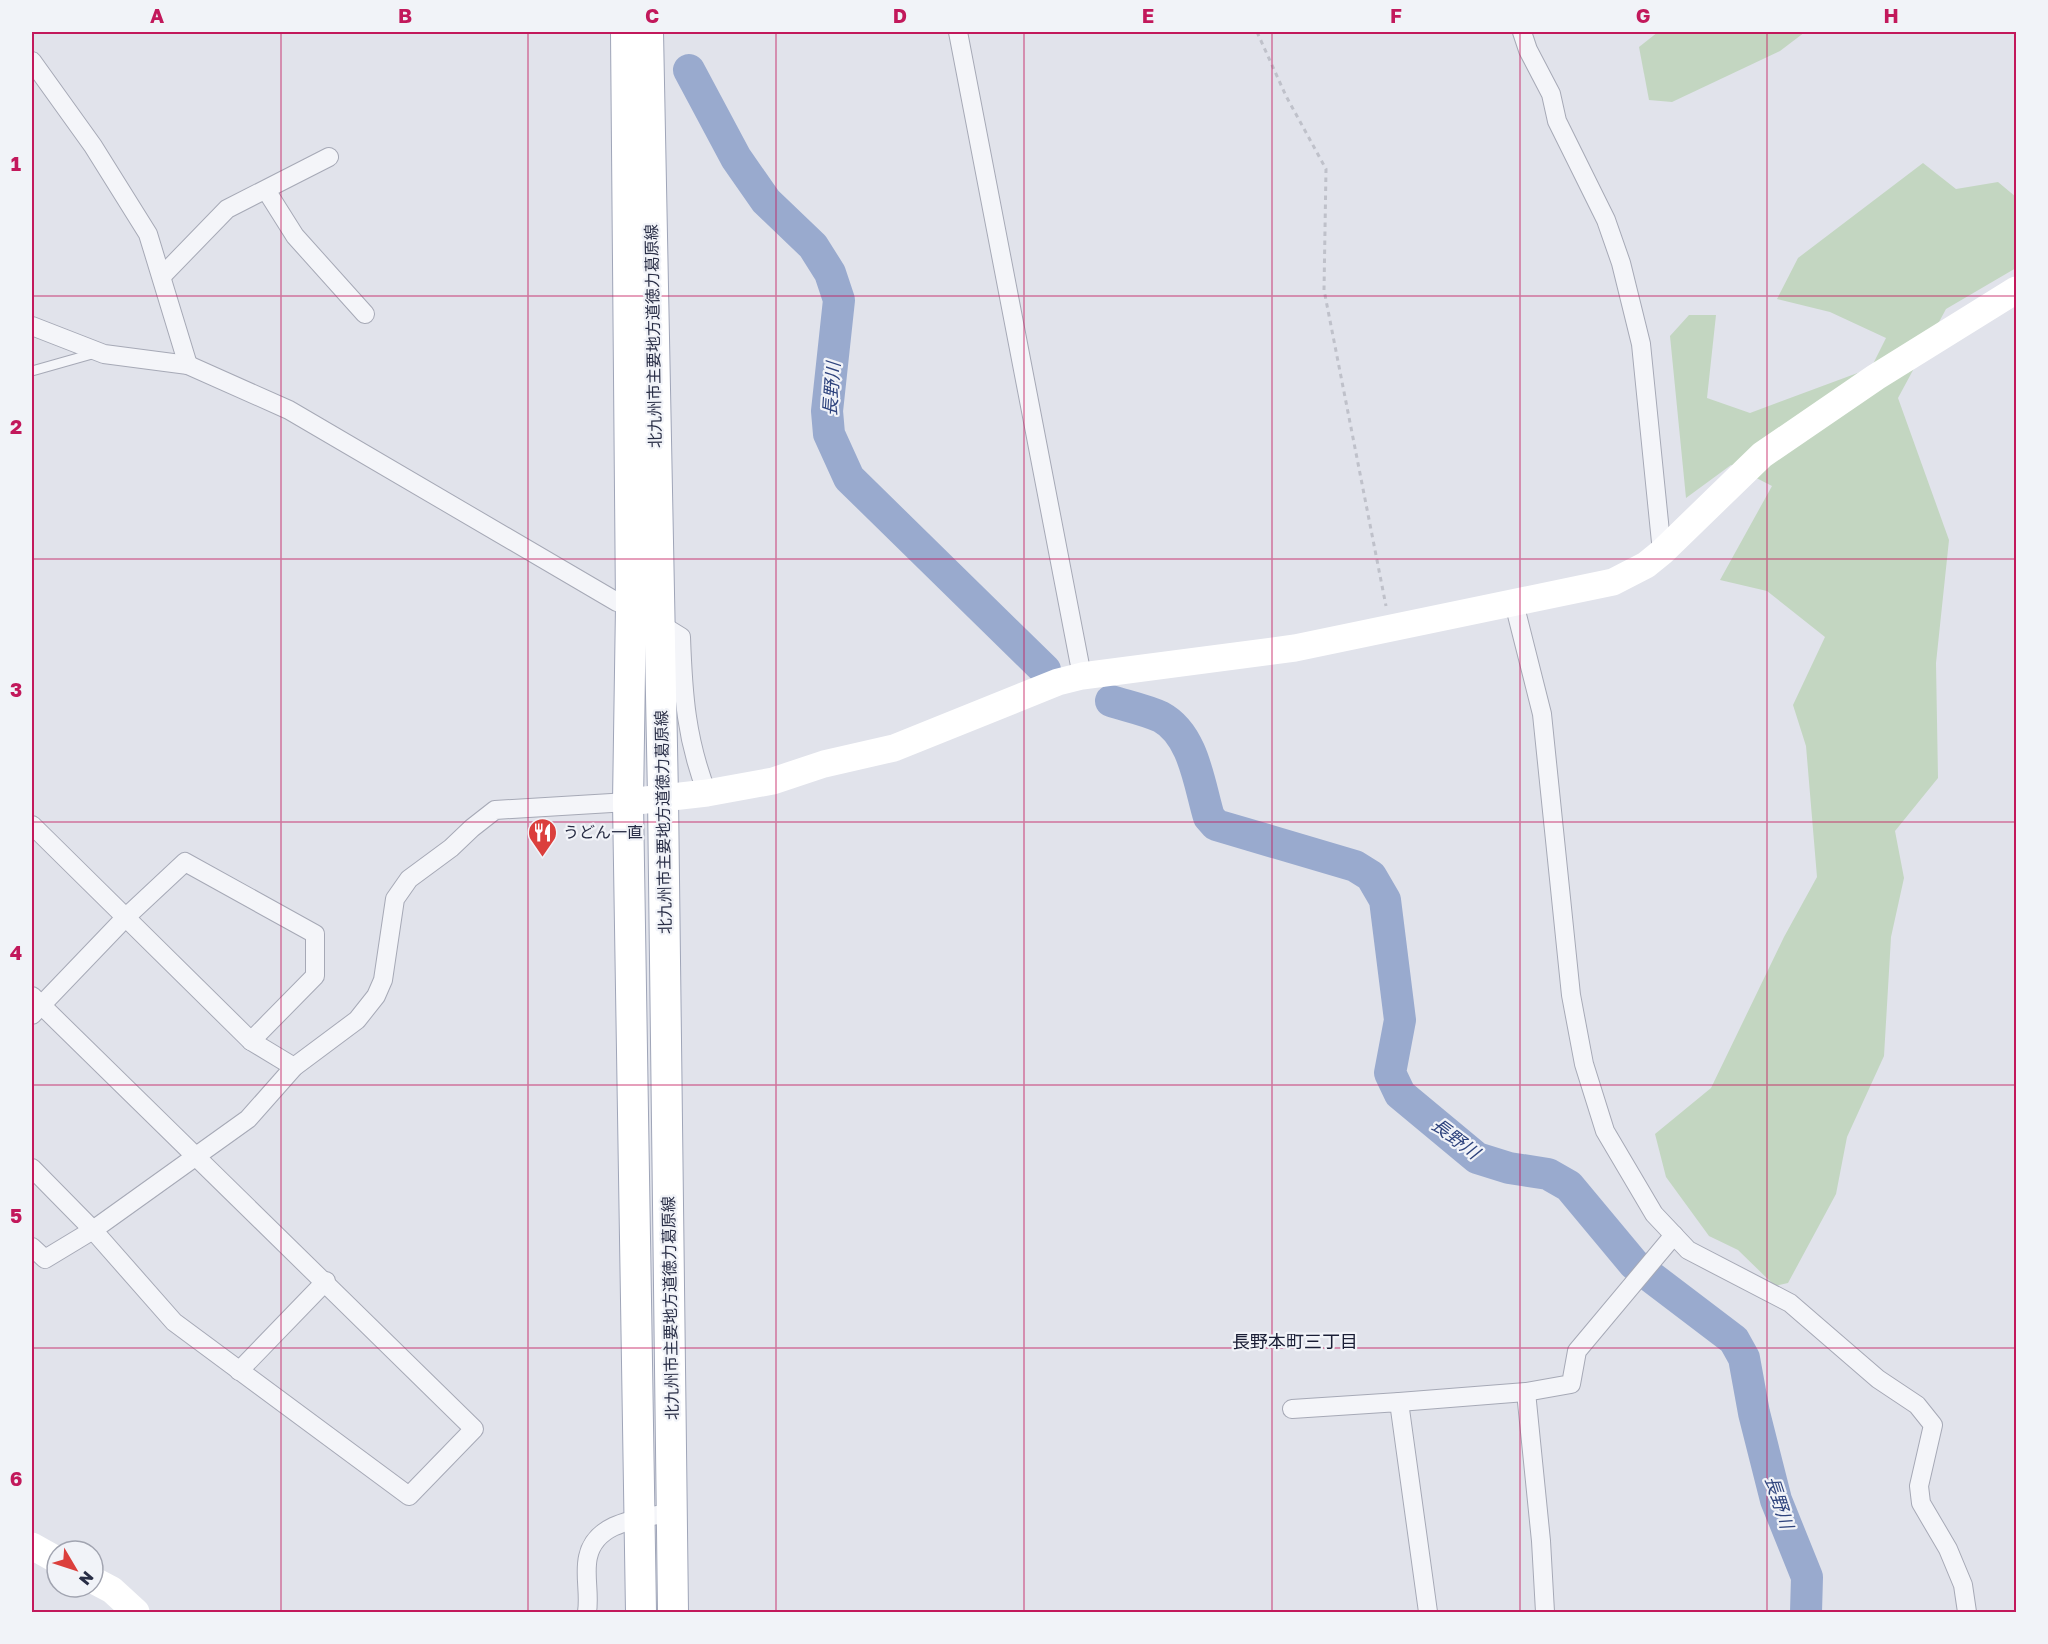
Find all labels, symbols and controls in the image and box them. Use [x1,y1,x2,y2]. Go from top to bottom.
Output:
text: A [150,3,164,27]
text: B [398,3,412,27]
text: C [645,3,659,27]
text: D [893,3,907,27]
text: E [1142,3,1154,27]
text: F [1390,3,1402,27]
text: G [1636,3,1650,27]
text: H [1883,3,1899,27]
text: 1 [11,151,21,175]
street label: 北九州市主要地方道徳力葛原線 [641,224,665,448]
water label: 長野川 [818,359,844,417]
text: 2 [10,414,22,438]
text: 3 [10,677,22,701]
street label: 北九州市主要地方道徳力葛原線 [651,710,675,934]
restaurant icon: うどん一直 [526,816,558,858]
place label: うどん一直 [563,822,643,842]
text: 4 [10,940,22,964]
water label: 長野川 [1428,1113,1486,1164]
street label: 北九州市主要地方道徳力葛原線 [658,1196,682,1420]
text: 5 [10,1203,22,1227]
district label: 長野本町三丁目 [1232,1330,1358,1352]
text: 6 [10,1466,22,1490]
water label: 長野川 [1761,1473,1799,1533]
north arrow [45,1539,105,1599]
text: N [75,1567,98,1589]

